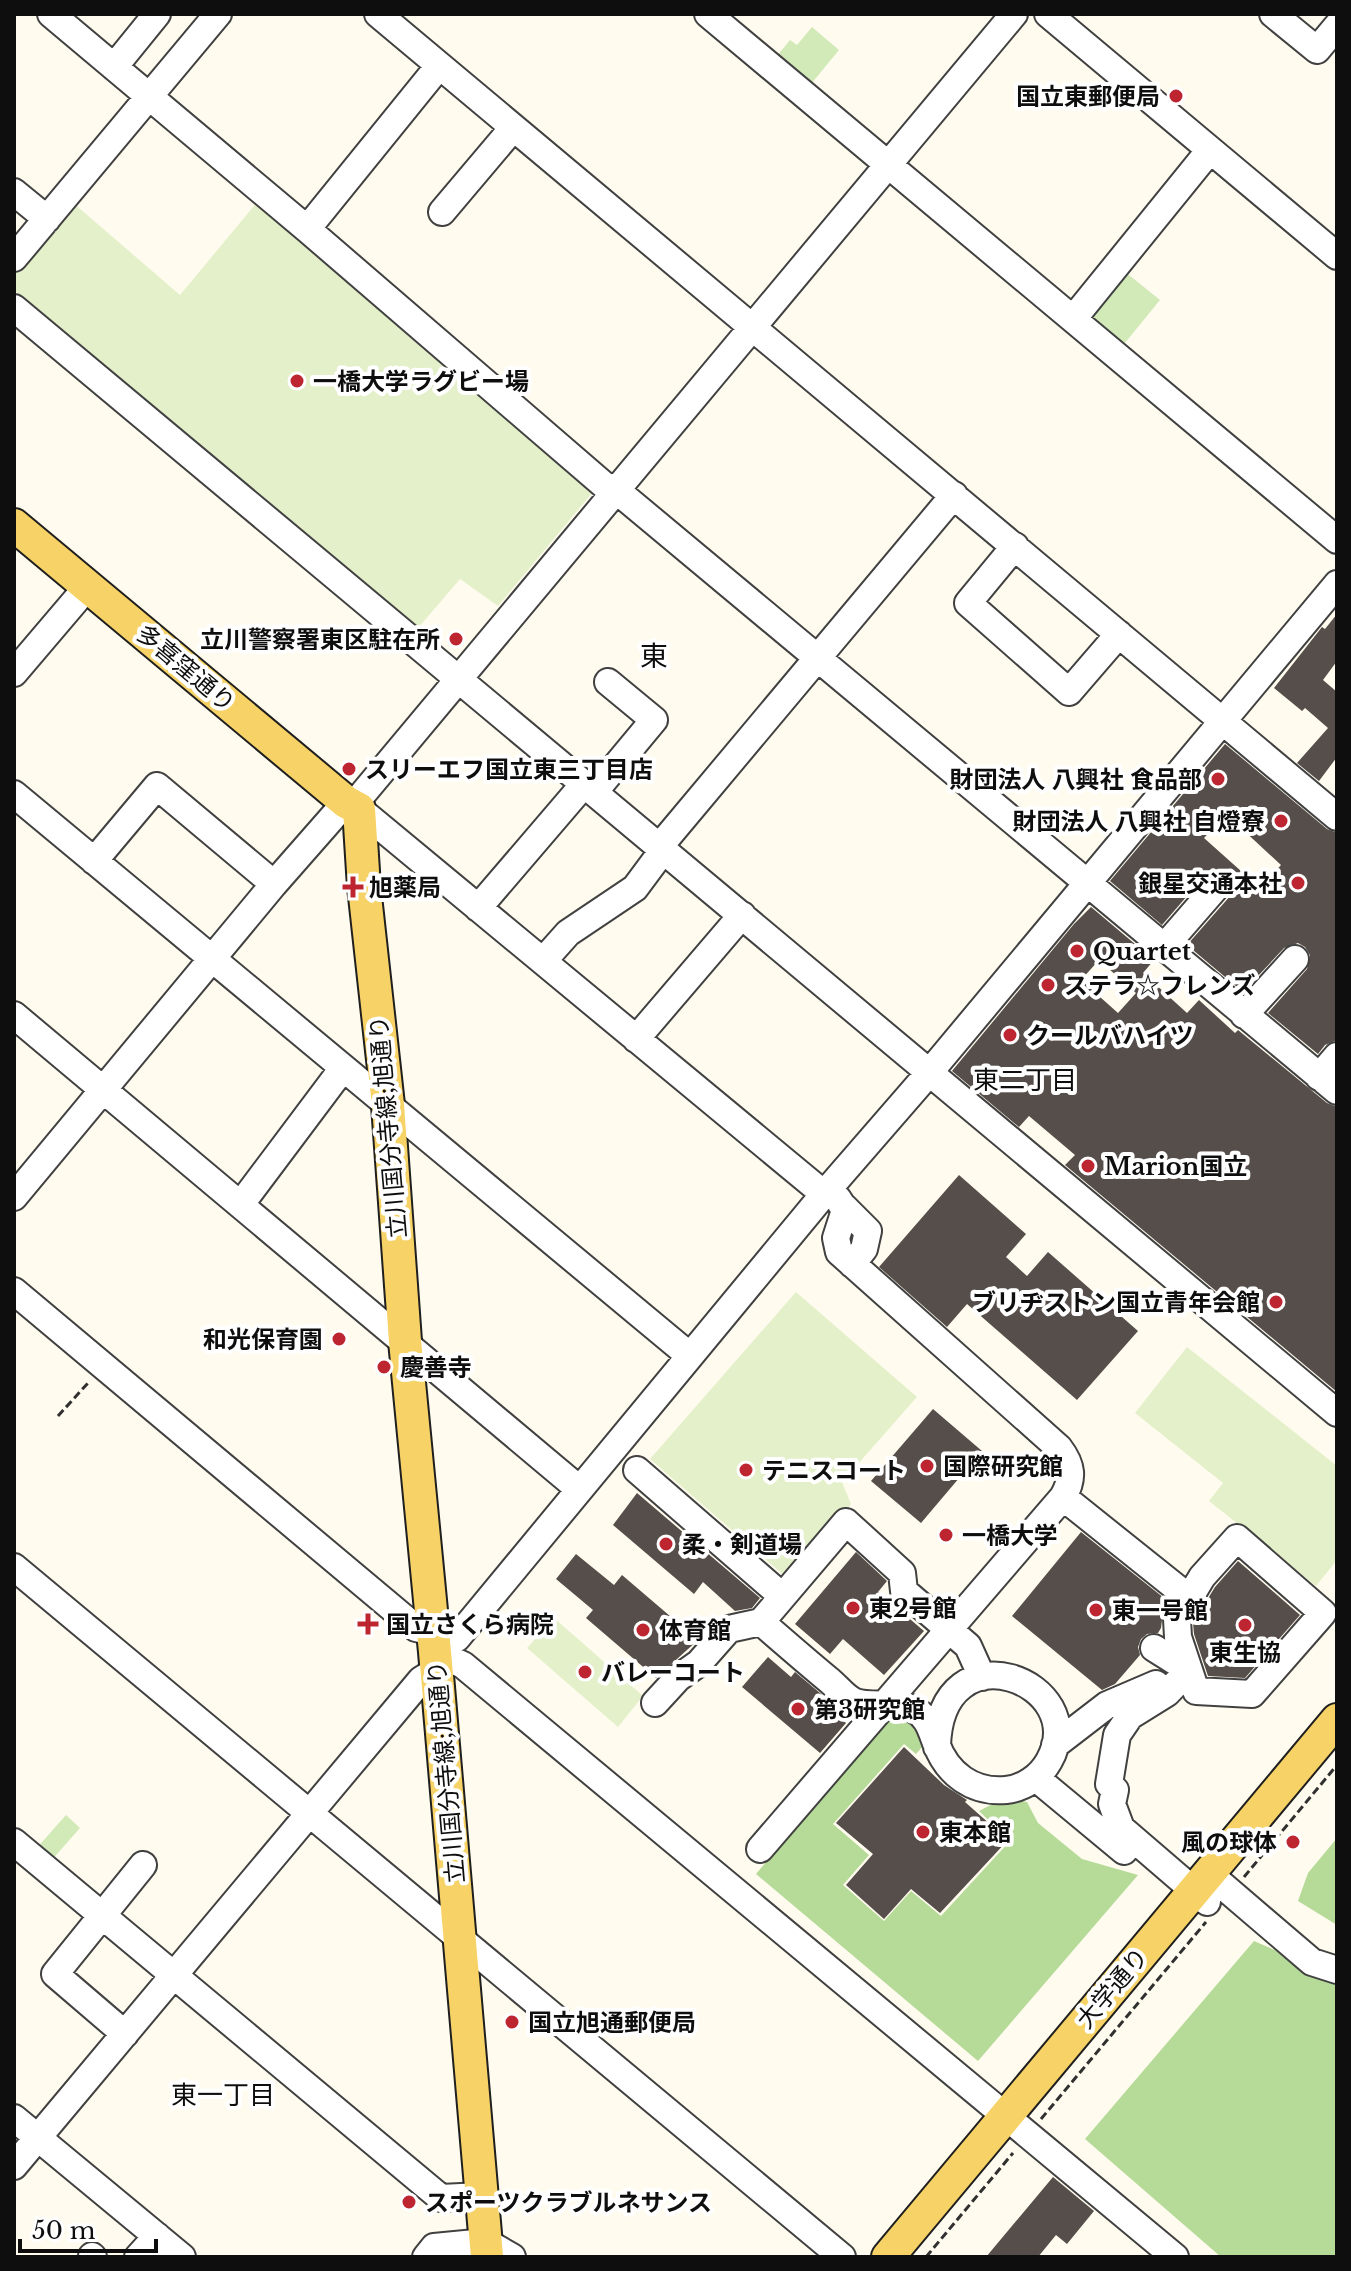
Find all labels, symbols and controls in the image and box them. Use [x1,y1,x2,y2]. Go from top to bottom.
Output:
place label: 国立東郵便局 [1016,82,1160,111]
marker: 国立東郵便局 [1167,87,1185,105]
place label: 一橋大学ラグビー場 [313,367,529,396]
marker: 一橋大学ラグビー場 [288,372,306,390]
street label: 多喜窪通り [131,618,241,718]
place label: 立川警察署東区駐在所 [200,625,440,654]
marker: 立川警察署東区駐在所 [447,630,465,648]
district label: 東 [640,639,668,674]
place label: スリーエフ国立東三丁目店 [365,755,653,784]
marker: スリーエフ国立東三丁目店 [340,760,358,778]
place label: 財団法人 八興社 食品部 [949,765,1202,794]
marker: 財団法人 八興社 食品部 [1209,770,1227,788]
place label: 財団法人 八興社 自燈寮 [1012,807,1265,836]
marker: 財団法人 八興社 自燈寮 [1272,812,1290,830]
place label: 銀星交通本社 [1138,869,1282,898]
place label: 旭薬局 [369,873,441,902]
marker: 銀星交通本社 [1289,874,1307,892]
marker: 旭薬局 [344,878,362,896]
place label: Quartet [1093,937,1192,966]
marker: Quartet [1068,942,1086,960]
place label: ステラ☆フレンズ [1064,971,1256,1000]
marker: ステラ☆フレンズ [1039,976,1057,994]
street label: 立川国分寺線;旭通り [364,1014,412,1240]
place label: クールバハイツ [1026,1021,1194,1050]
marker: クールバハイツ [1001,1026,1019,1044]
district label: 東二丁目 [973,1064,1077,1096]
place label: Marion国立 [1104,1152,1247,1181]
marker: Marion国立 [1079,1157,1097,1175]
place label: ブリヂストン国立青年会館 [972,1288,1260,1317]
marker: ブリヂストン国立青年会館 [1267,1293,1285,1311]
place label: 和光保育園 [203,1325,323,1354]
marker: 和光保育園 [330,1330,348,1348]
place label: 慶善寺 [400,1353,472,1382]
marker: 慶善寺 [375,1358,393,1376]
place label: 国際研究館 [943,1452,1063,1481]
place label: テニスコート [762,1456,906,1485]
marker: 国際研究館 [918,1457,936,1475]
marker: テニスコート [737,1461,755,1479]
place label: 一橋大学 [962,1521,1058,1550]
marker: 一橋大学 [937,1526,955,1544]
place label: 柔・剣道場 [682,1530,802,1559]
marker: 柔・剣道場 [657,1535,675,1553]
place label: 東2号館 [869,1594,957,1623]
place label: 東一号館 [1112,1596,1208,1625]
marker: 東2号館 [844,1599,862,1617]
marker: 東一号館 [1087,1601,1105,1619]
place label: 国立さくら病院 [386,1610,554,1639]
marker: 国立さくら病院 [357,1613,379,1635]
place label: 体育館 [659,1616,731,1645]
marker: 東生協 [1236,1616,1254,1634]
marker: 体育館 [634,1621,652,1639]
place label: 東生協 [1209,1638,1281,1667]
place label: バレーコート [601,1658,745,1687]
street label: 立川国分寺線;旭通り [422,1659,470,1885]
marker: バレーコート [576,1663,594,1681]
place label: 第3研究館 [814,1695,925,1724]
marker: 第3研究館 [789,1700,807,1718]
place label: 東本館 [939,1818,1011,1847]
marker: 東本館 [914,1823,932,1841]
place label: 風の球体 [1181,1828,1277,1857]
marker: 風の球体 [1284,1833,1302,1851]
street label: 大学通り [1070,1942,1154,2034]
place label: 国立旭通郵便局 [528,2008,696,2037]
marker: 国立旭通郵便局 [503,2013,521,2031]
district label: 東一丁目 [171,2079,275,2111]
place label: スポーツクラブルネサンス [425,2188,712,2217]
marker: スポーツクラブルネサンス [400,2193,418,2211]
scale bar [20,2203,156,2253]
text: 50 m [32,2216,96,2245]

